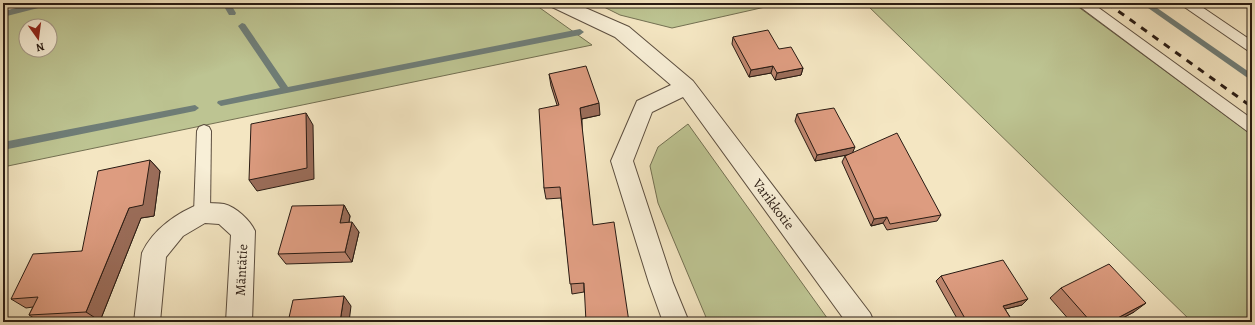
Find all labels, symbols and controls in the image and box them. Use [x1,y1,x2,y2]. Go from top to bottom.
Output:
north arrow [18,18,58,58]
text: N [35,39,46,55]
street label: Varikkotie [748,174,799,233]
street label: Mäntätie [231,244,252,296]

